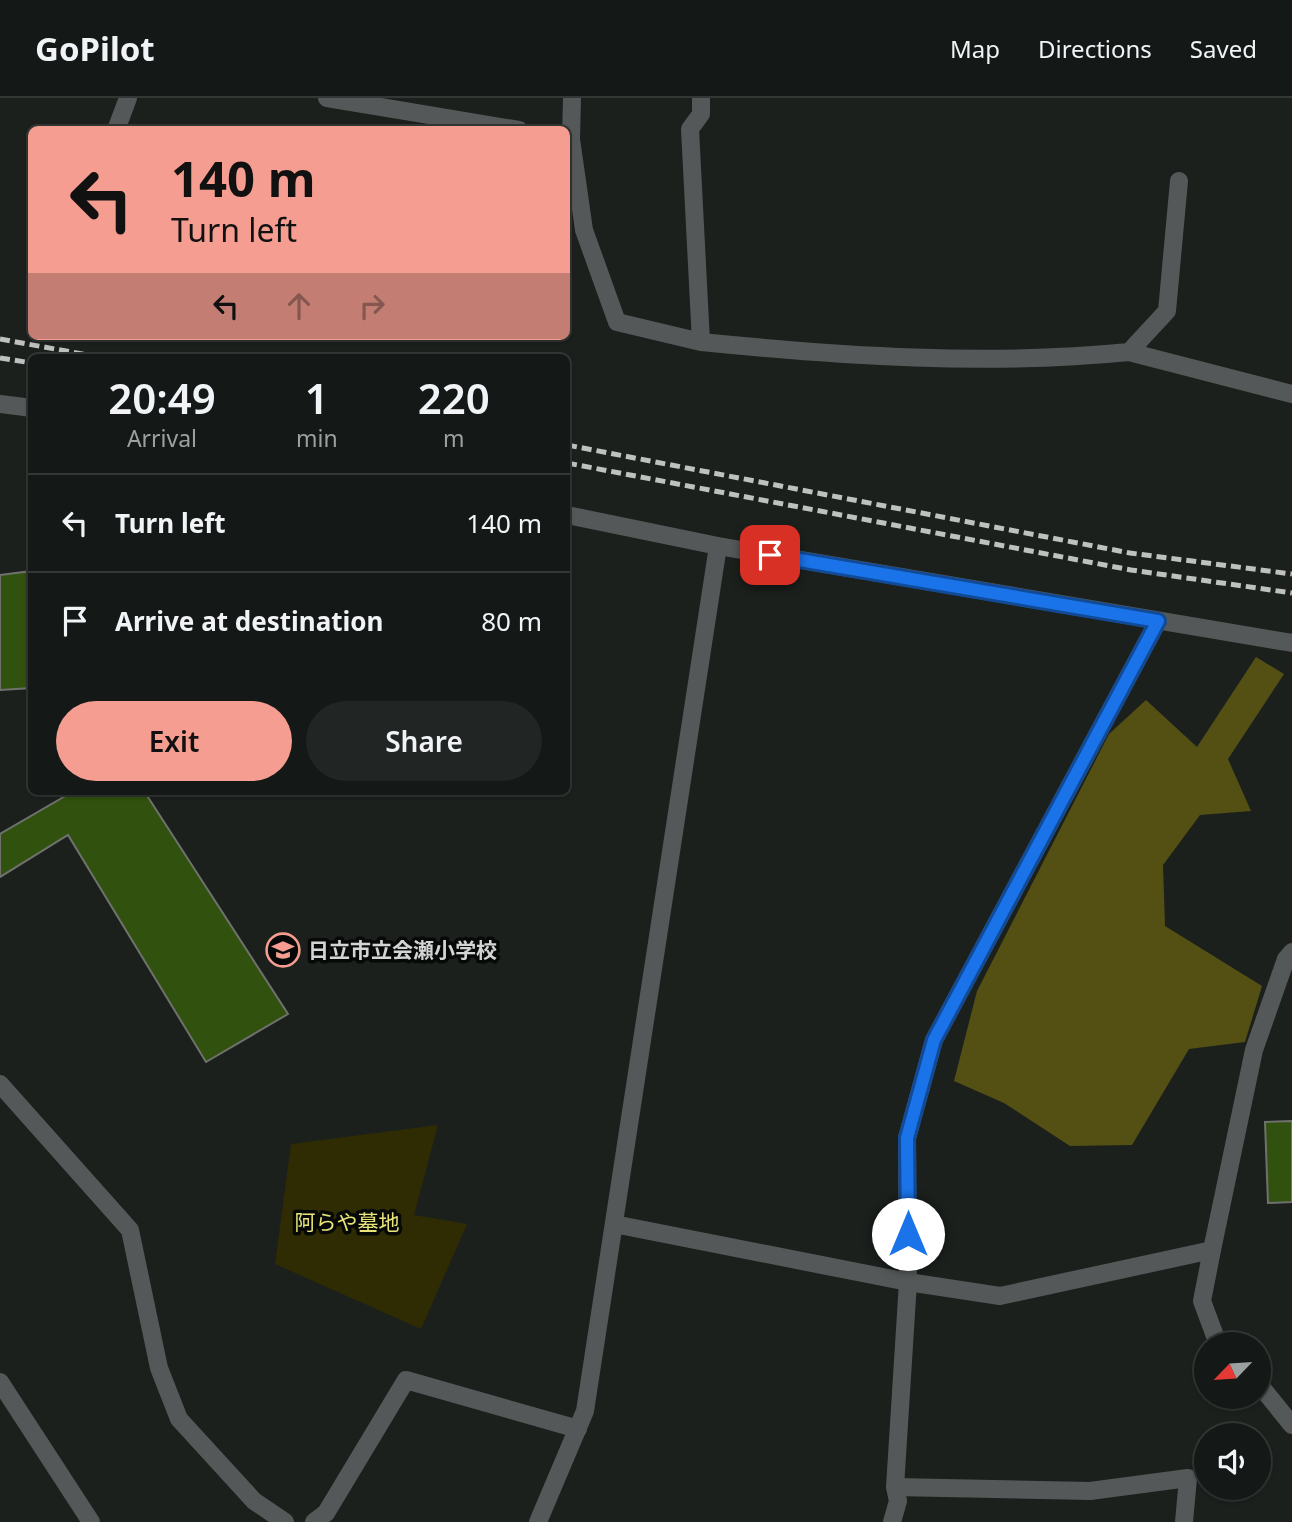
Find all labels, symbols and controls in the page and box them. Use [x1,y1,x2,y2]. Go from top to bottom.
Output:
text: GoPilot [35,26,155,71]
text: Map [950,32,1000,65]
text: Directions [1038,32,1152,65]
text: Saved [1190,32,1257,65]
text: 140 m [171,145,316,211]
icon: left [56,154,147,245]
text: Turn left [171,208,297,251]
icon: left [207,287,245,325]
icon: ahead [280,287,318,325]
icon: right [353,287,391,325]
text: 20:49 [108,369,216,426]
text: 1 [305,369,329,426]
text: 220 [418,369,490,426]
text: Arrival [127,422,197,454]
text: min [296,422,338,454]
text: m [443,422,465,454]
icon: left [56,504,94,542]
text: Turn left [115,505,226,541]
text: 140 m [466,505,542,541]
pin [740,525,800,585]
icon: arrive [751,536,789,574]
icon: arrive [56,602,94,640]
text: Arrive at destination [115,603,384,639]
text: 80 m [481,603,542,639]
button: Exit [56,701,292,781]
button: Share [306,701,542,781]
school or university icon: 日立市立会瀬小学校 [264,931,302,969]
place label: 日立市立会瀬小学校 [308,936,497,964]
position arrow [871,1197,945,1271]
park label: 阿らや墓地 [295,1208,400,1236]
north arrow [1194,1332,1270,1409]
map controls [1194,1332,1271,1500]
button: sound [1194,1423,1271,1500]

